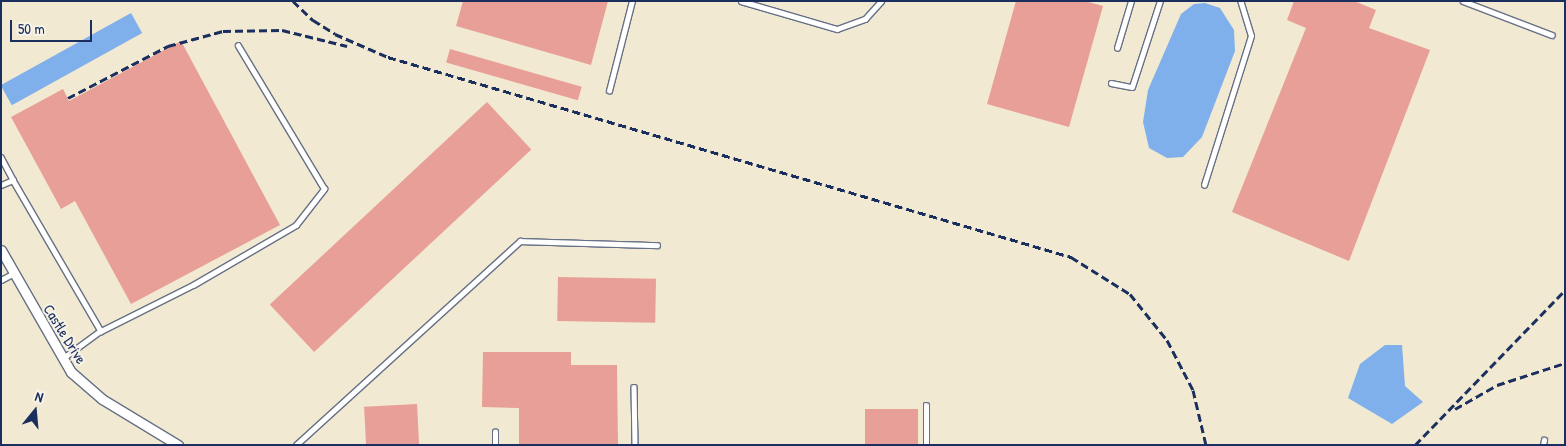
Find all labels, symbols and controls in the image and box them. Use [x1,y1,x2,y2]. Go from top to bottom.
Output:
scale bar [12,10,95,42]
text: 50 m [18,18,45,39]
street label: Castle Drive [40,301,90,367]
north arrow [10,386,60,436]
text: N [33,386,46,406]

